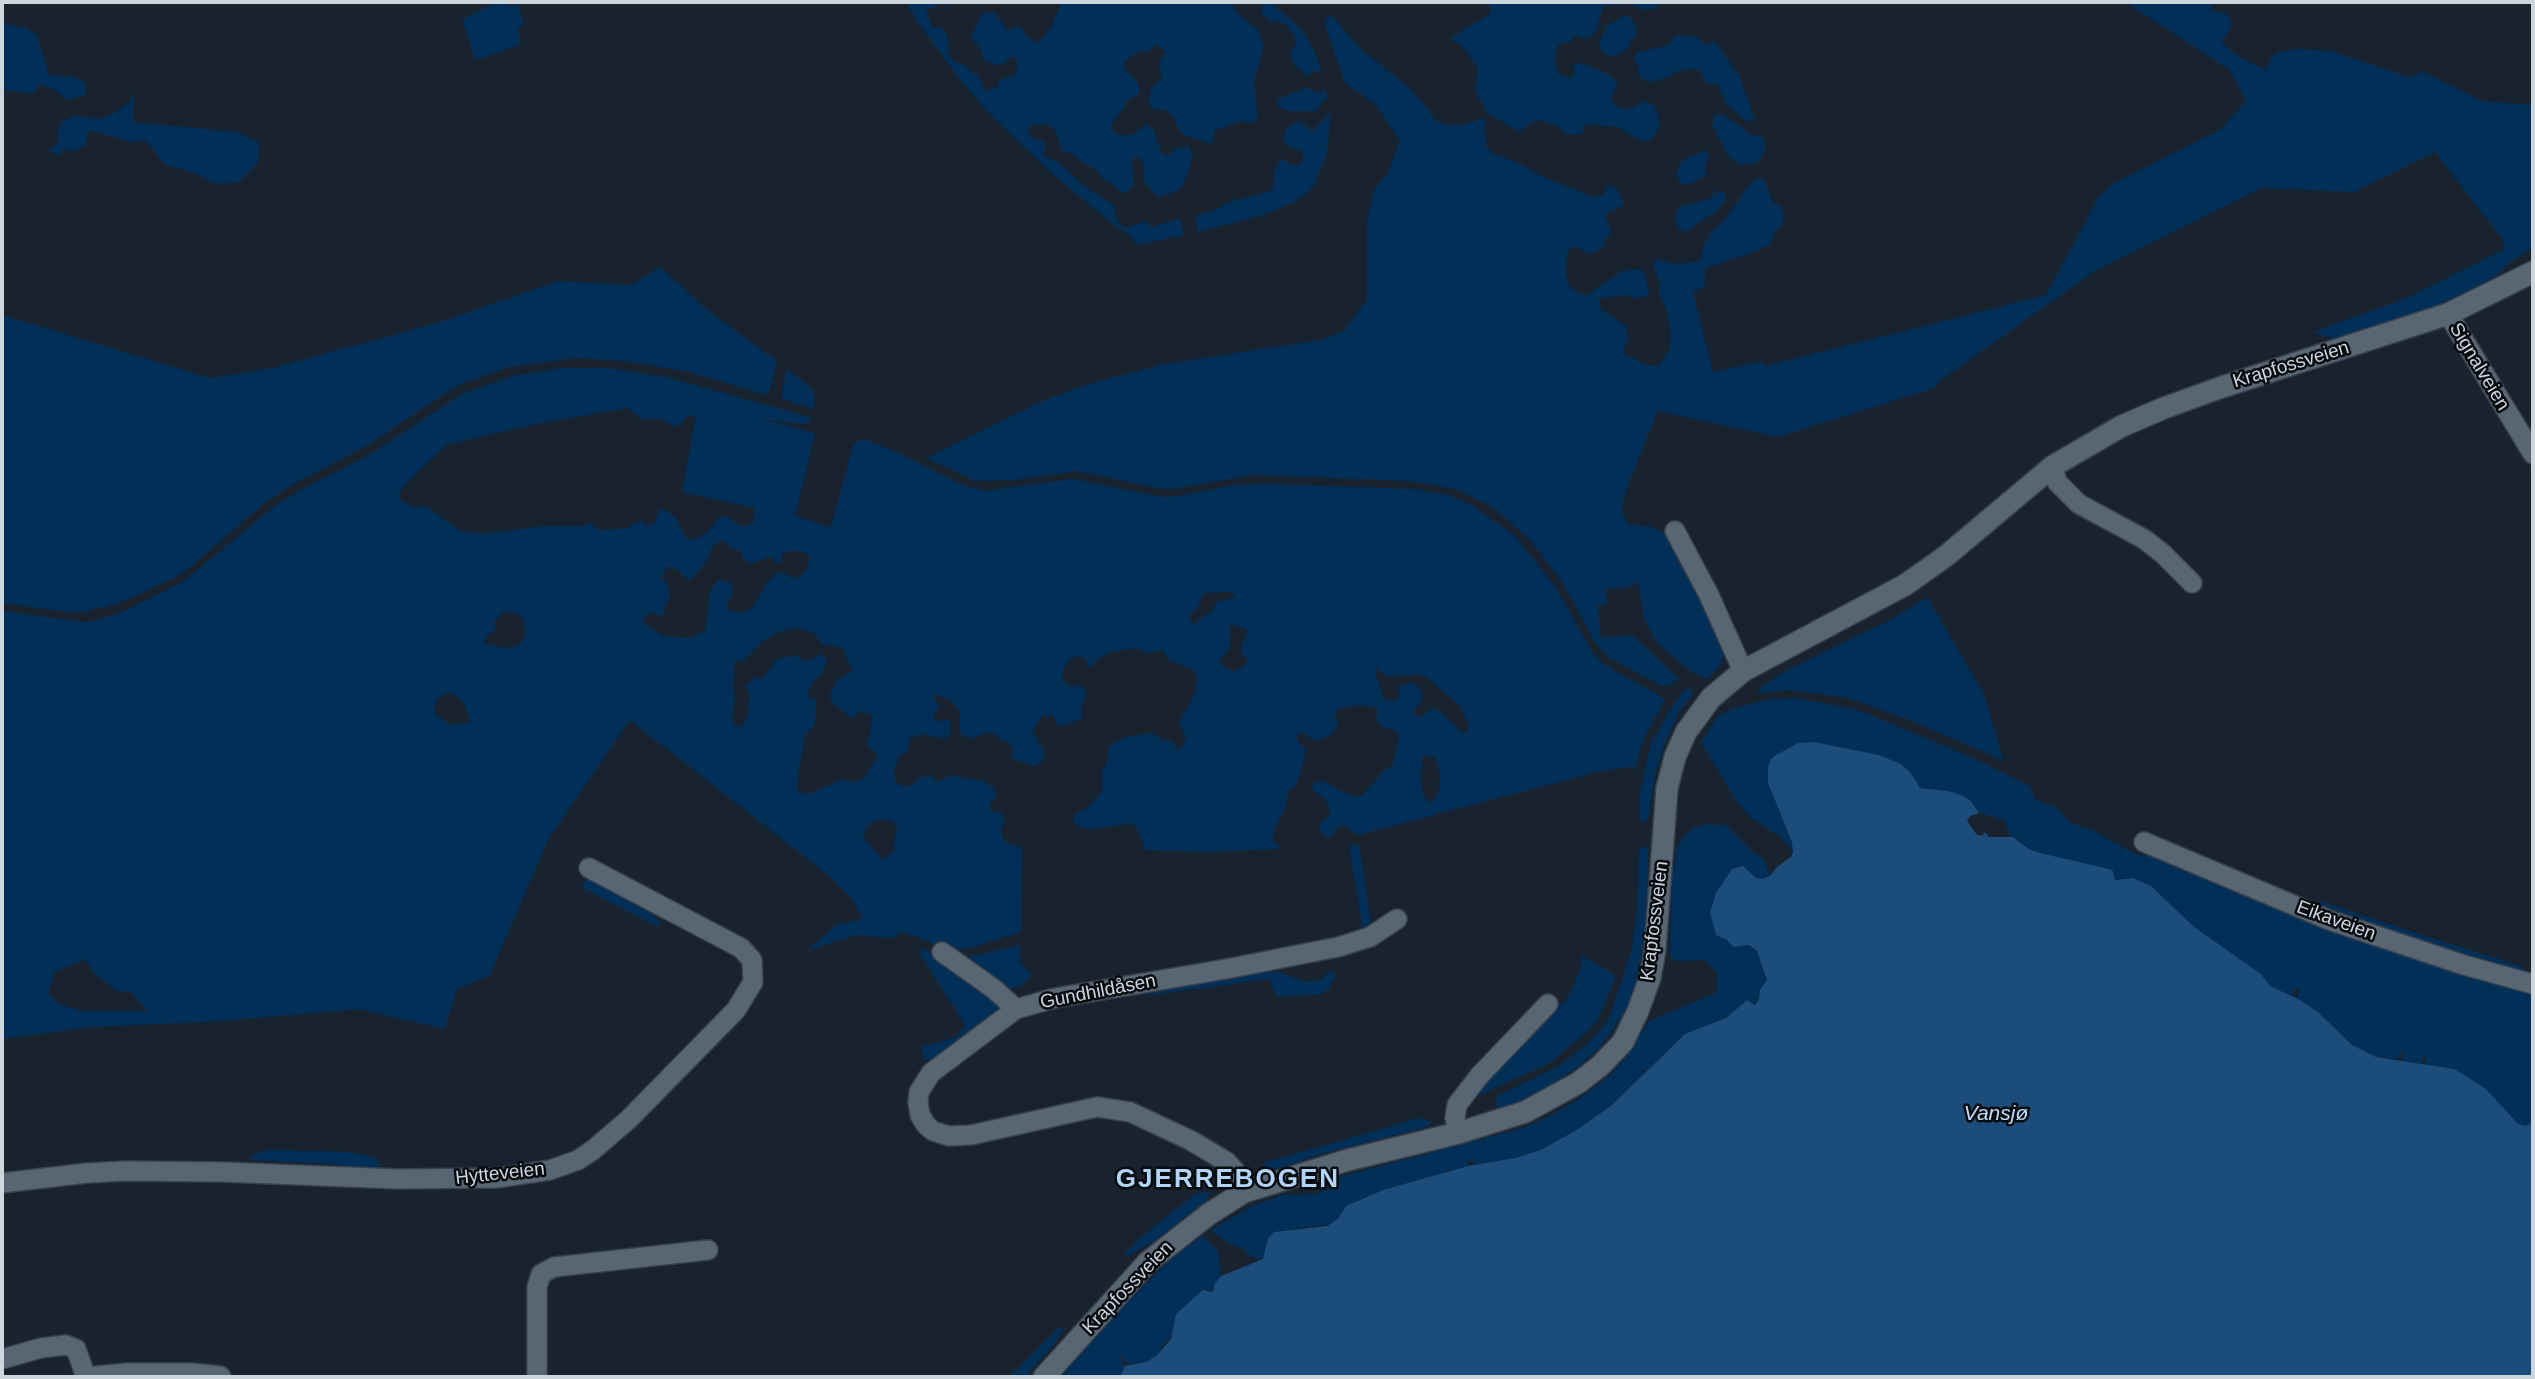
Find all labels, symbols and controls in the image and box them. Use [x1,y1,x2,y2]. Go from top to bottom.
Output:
street label: Signalveien [2444,319,2514,415]
street label: Krapfossveien [2230,336,2352,394]
street label: Krapfossveien [1636,860,1674,982]
street label: Eikaveien [2293,896,2379,946]
street label: Gundhildåsen [1038,970,1158,1014]
water label: Vansjø [1964,1101,2028,1127]
street label: Hytteveien [454,1158,546,1190]
district label: GJERREBOGEN [1117,1164,1339,1196]
street label: Krapfossveien [1078,1237,1178,1339]

